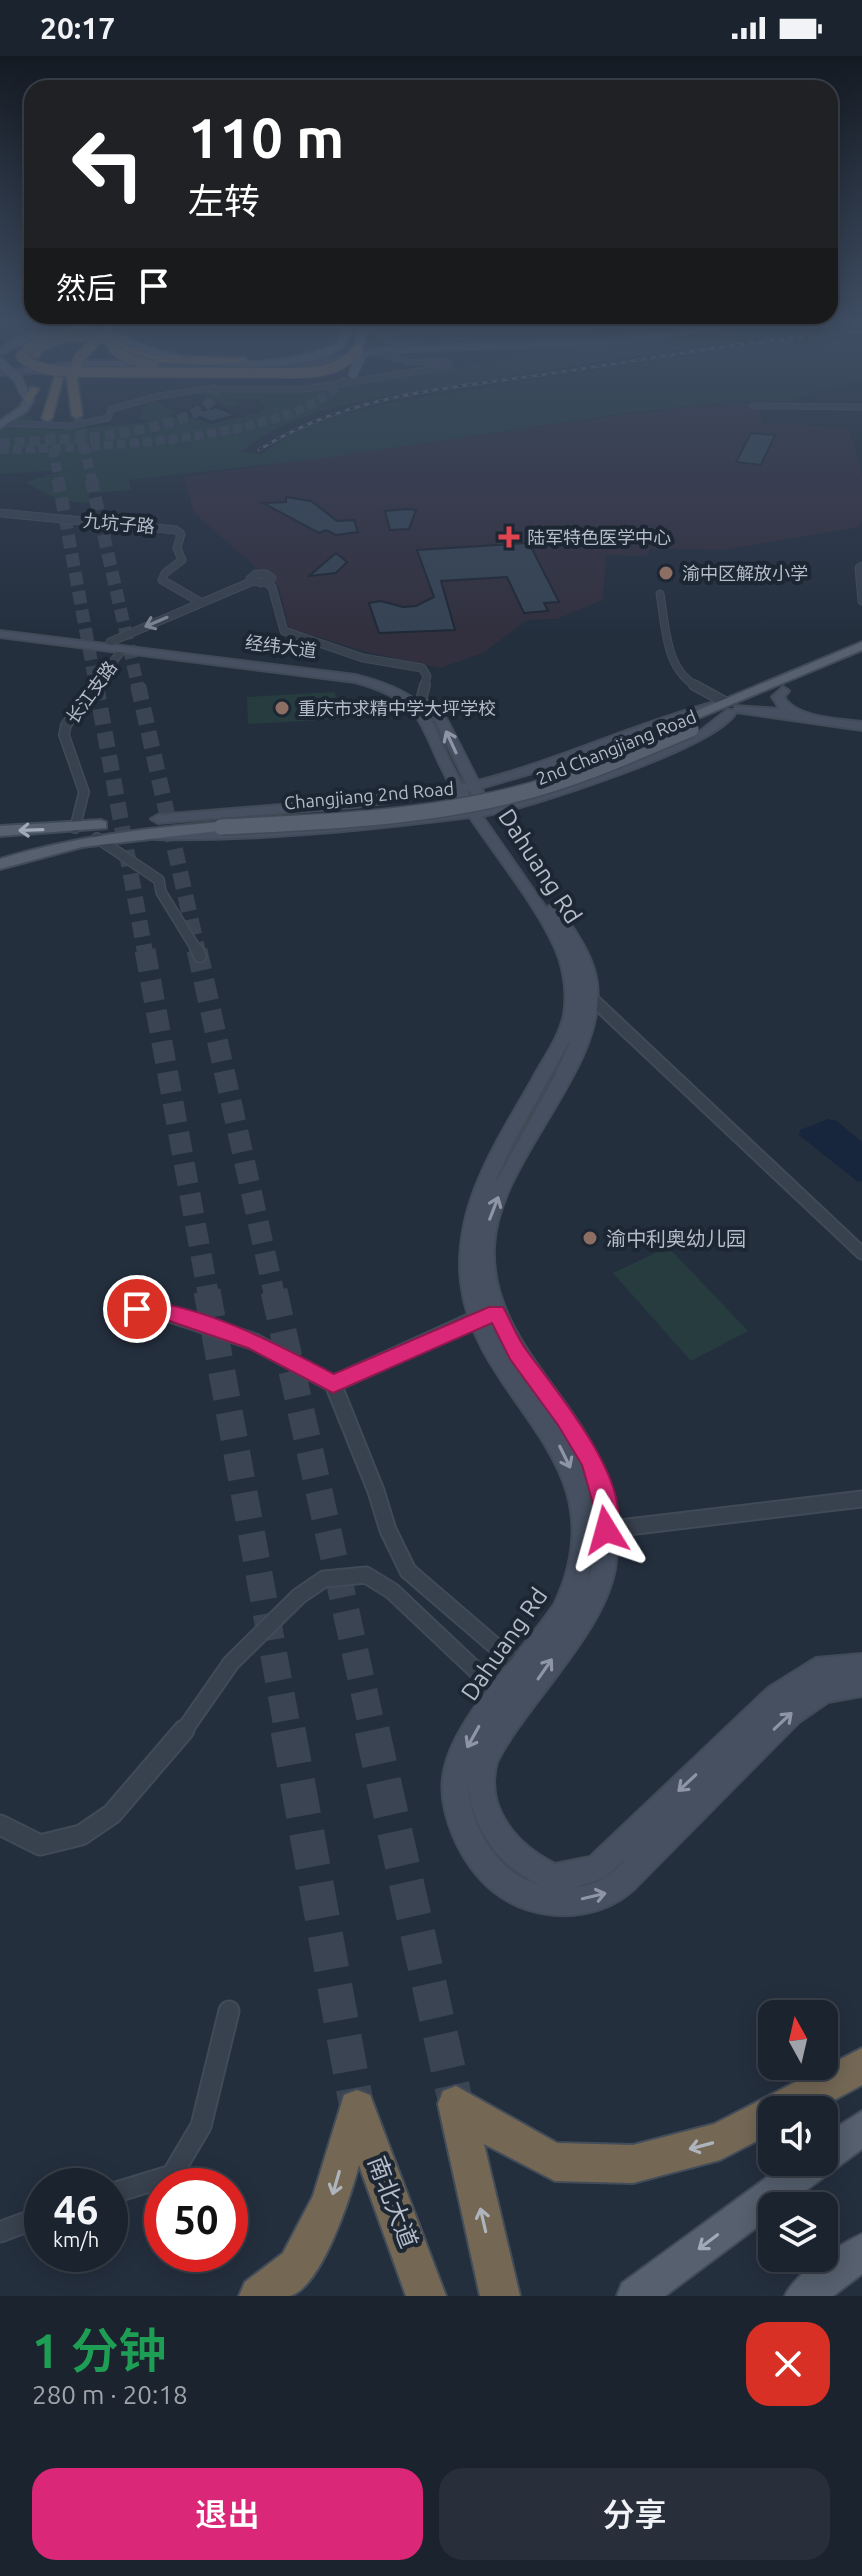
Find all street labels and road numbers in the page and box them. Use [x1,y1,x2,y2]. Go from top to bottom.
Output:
street label: 九坑子路 [82,510,156,536]
street label: 经纬大道 [244,632,318,660]
street label: 长江支路 [62,657,120,727]
street label: 2nd Changjiang Road [533,706,699,788]
street label: Changjiang 2nd Road [283,778,455,812]
street label: Dahuang Rd [493,804,587,928]
street label: Dahuang Rd [455,1583,553,1705]
street label: 南北大道 [363,2152,423,2252]

